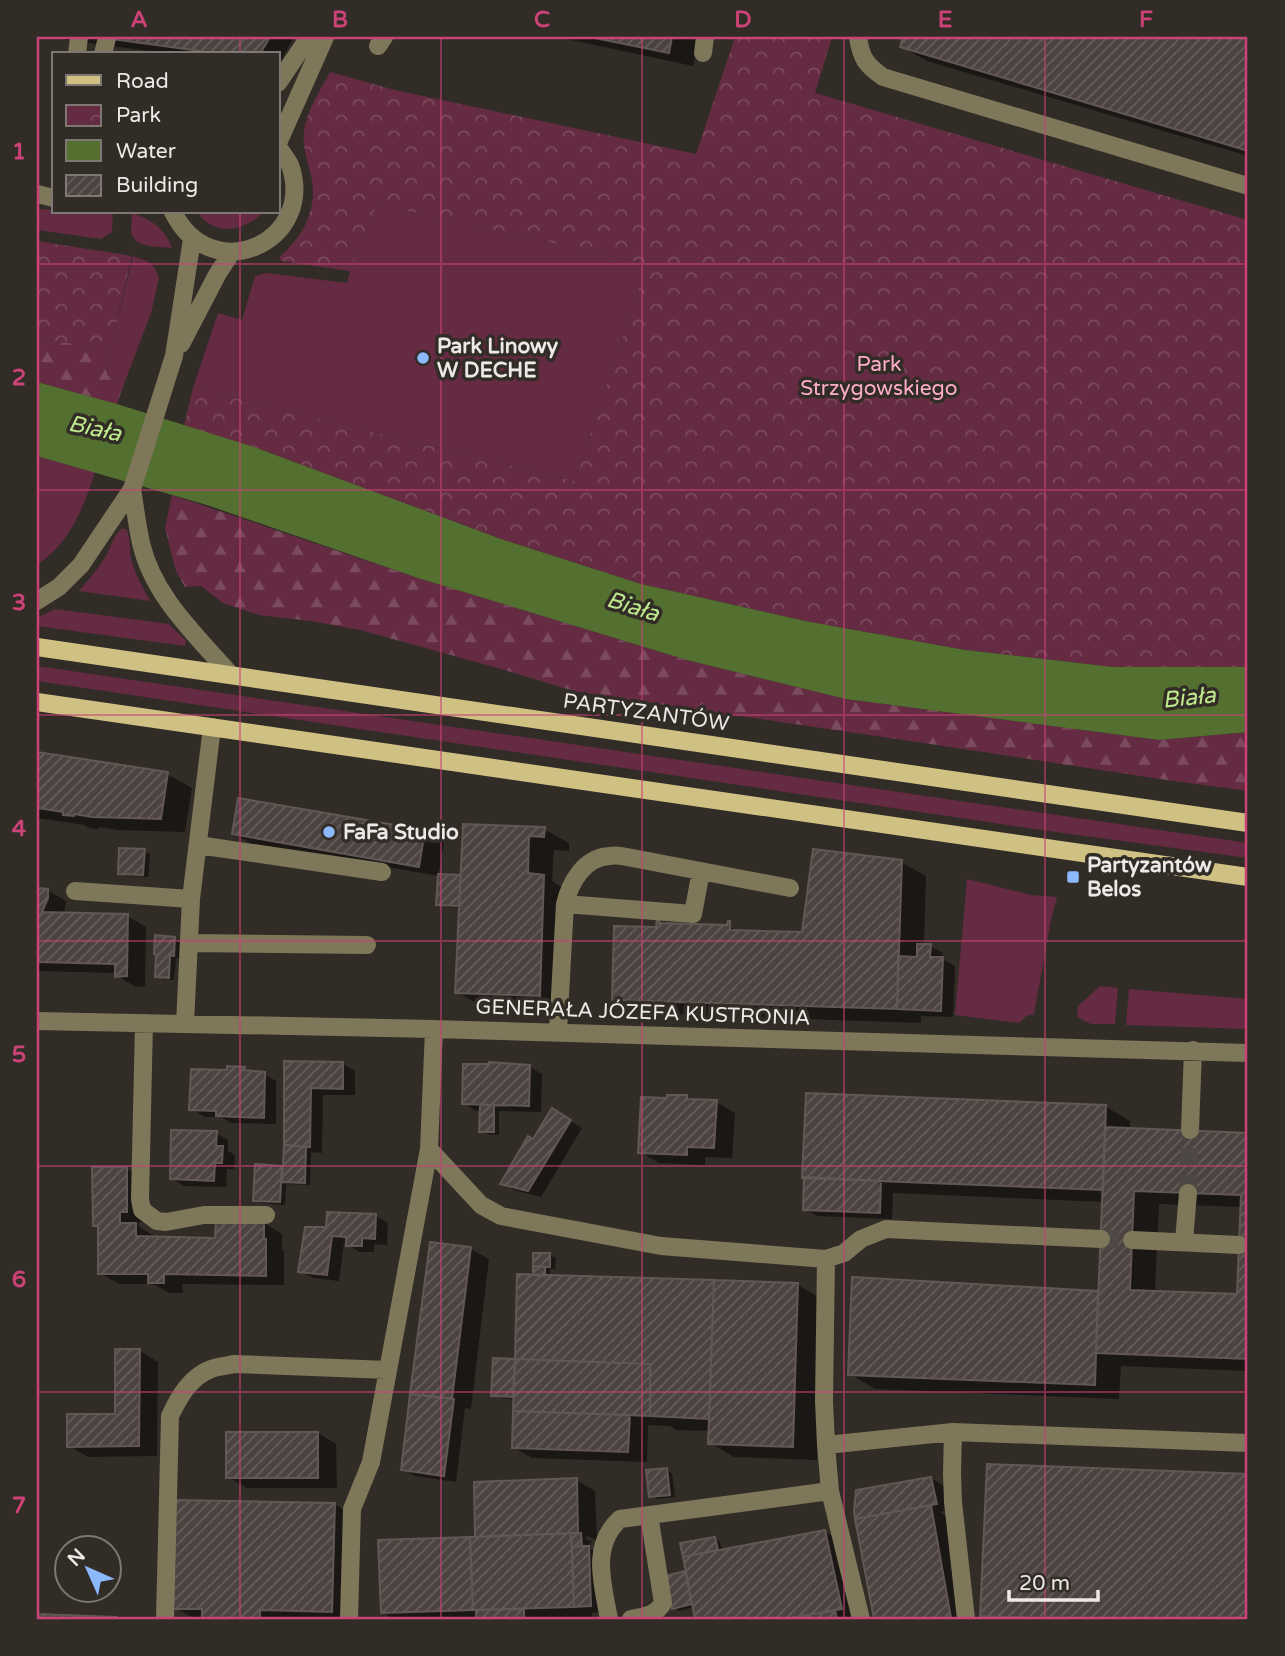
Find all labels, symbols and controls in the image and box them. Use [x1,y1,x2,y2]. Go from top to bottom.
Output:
text: A [130,6,148,34]
text: B [332,6,348,34]
text: C [534,6,550,34]
text: D [734,6,752,34]
text: E [938,6,952,34]
text: F [1139,6,1153,34]
legend [52,52,280,214]
text: Road [116,69,169,94]
text: Park [116,103,161,128]
text: 1 [12,138,26,166]
text: Water [116,139,176,164]
text: Building [116,173,198,198]
place label: Park Linowy W DECHE [437,334,559,383]
marker: Park Linowy W DECHE [415,350,431,366]
park label: Park Strzygowskiego [800,352,958,401]
text: 2 [12,364,26,392]
water label: Biała [66,410,125,448]
water label: Biała [603,586,663,628]
text: 3 [12,589,26,617]
water label: Biała [1161,681,1218,715]
street label: PARTYZANTÓW [561,688,731,737]
text: 4 [12,815,27,843]
place label: FaFa Studio [343,820,459,845]
marker: FaFa Studio [321,824,337,840]
place label: Partyzantów Belos [1087,853,1212,902]
marker: Partyzantów Belos [1065,869,1081,885]
street label: GENERAŁA JÓZEFA KUSTRONIA [475,994,811,1031]
text: 5 [12,1041,26,1069]
text: 6 [12,1266,26,1294]
text: 7 [12,1492,26,1520]
north arrow [52,1534,122,1604]
text: N [64,1545,90,1571]
scale bar [1009,1558,1098,1602]
text: 20 m [1019,1571,1070,1596]

